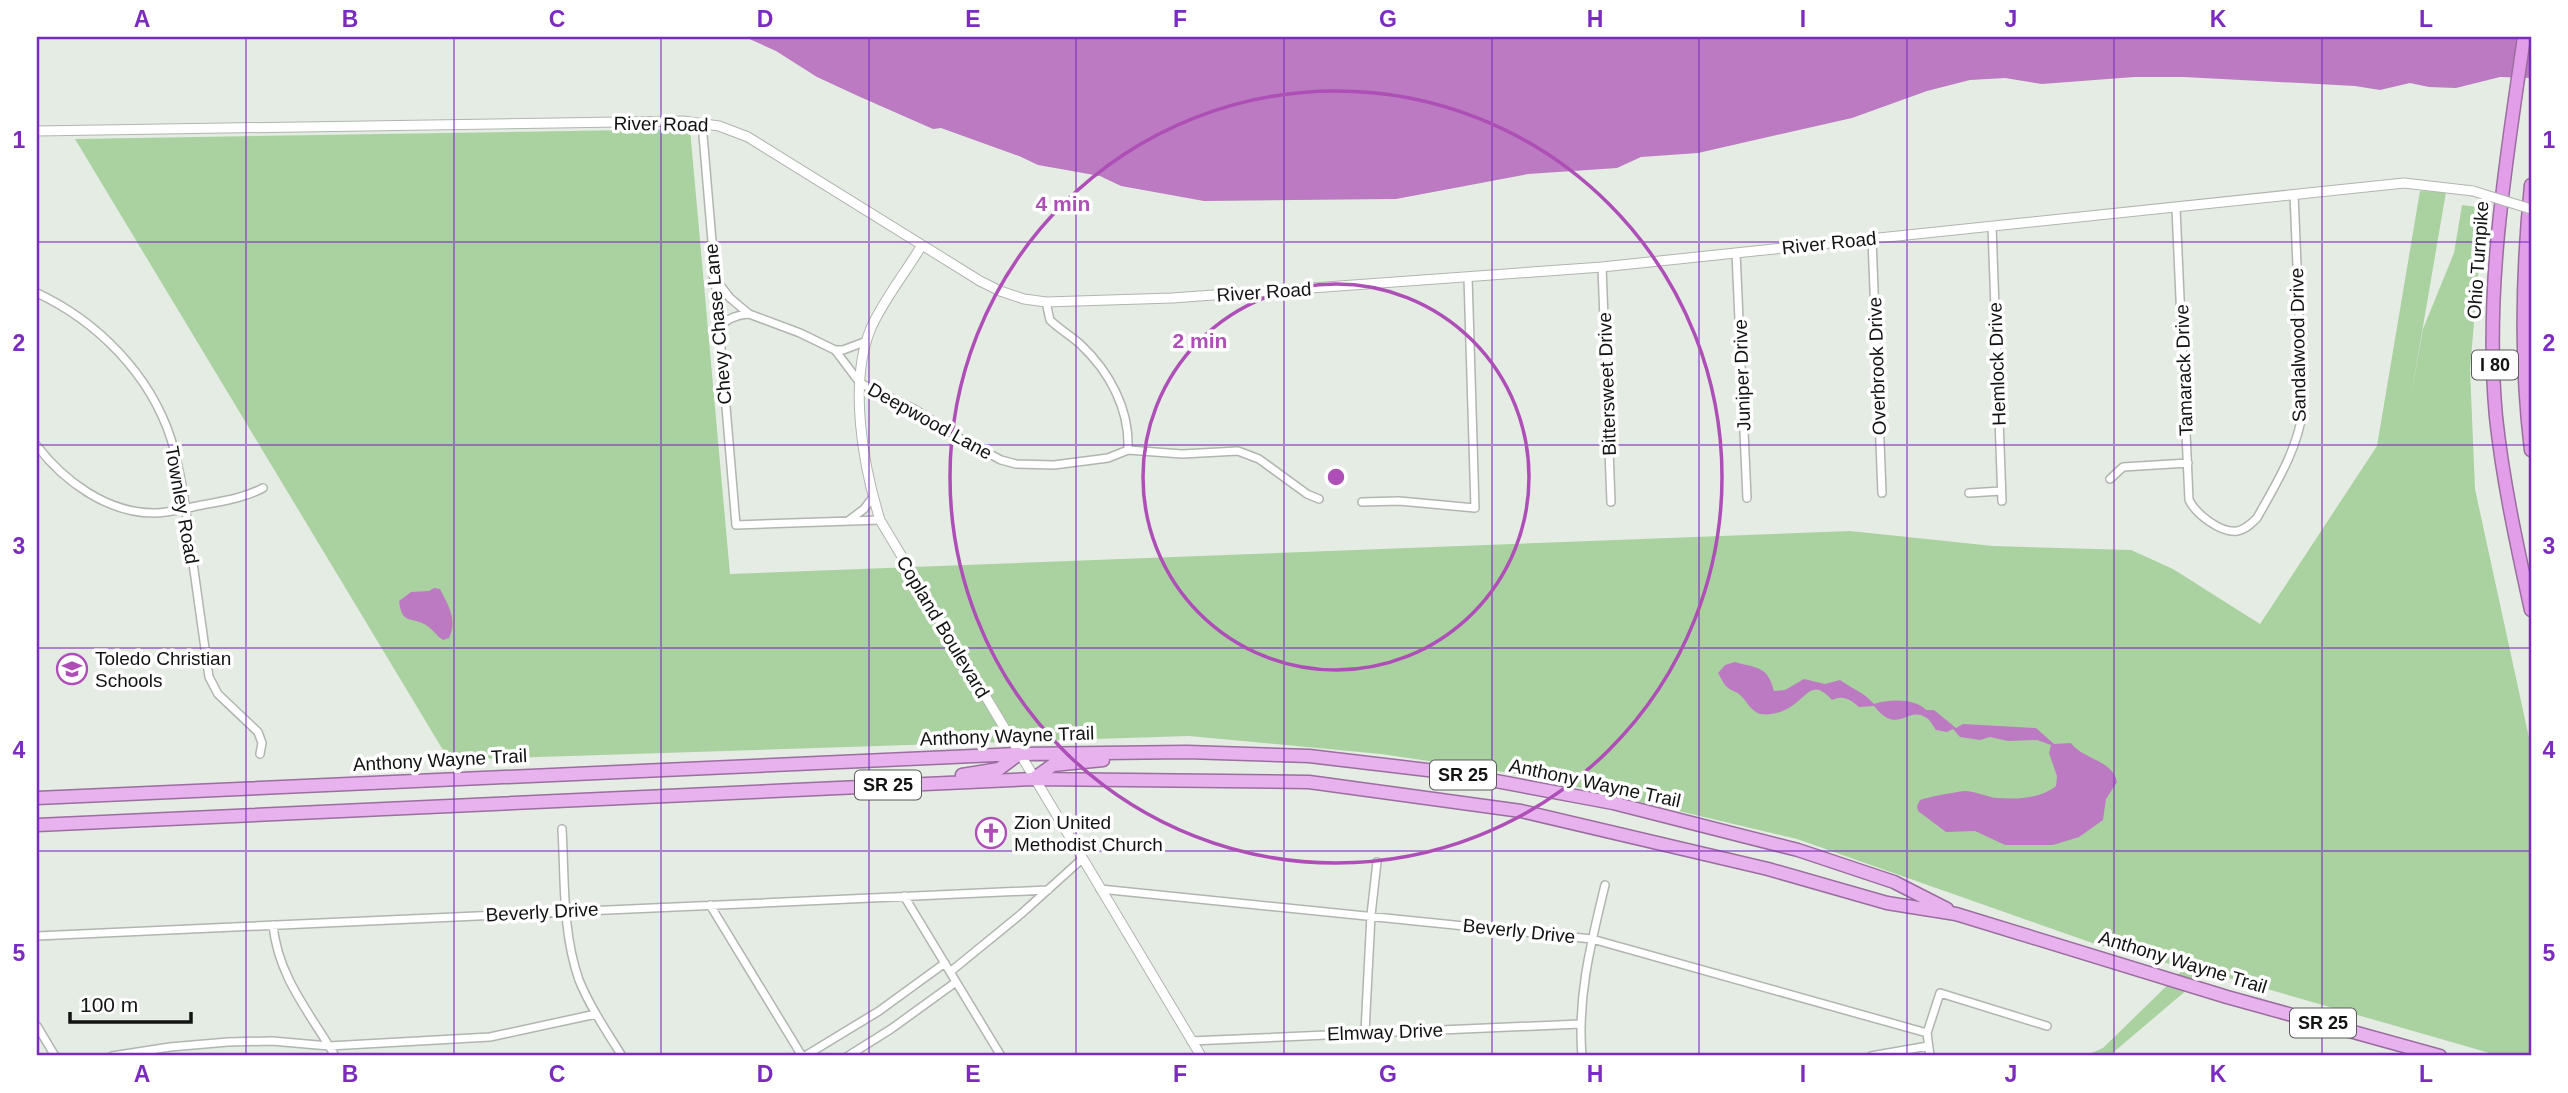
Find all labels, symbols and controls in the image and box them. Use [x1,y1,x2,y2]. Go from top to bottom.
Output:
text: A [134,6,150,32]
text: B [342,6,358,32]
text: C [549,6,565,32]
text: D [757,6,773,32]
text: E [965,6,981,32]
text: F [1173,6,1187,32]
text: G [1379,6,1397,32]
text: H [1587,6,1603,32]
text: I [1800,6,1806,32]
text: J [2005,6,2017,32]
text: K [2210,6,2227,32]
text: L [2419,6,2433,32]
street label: River Road [613,113,709,135]
text: 1 [13,127,26,153]
text: 1 [2543,127,2556,153]
text: 4 min [1036,192,1090,215]
street label: Ohio Turnpike [2463,200,2493,320]
street label: River Road [1781,228,1877,258]
street label: Chevy Chase Lane [700,243,736,405]
street label: Sandalwood Drive [2286,268,2310,422]
street label: River Road [1216,278,1312,306]
street label: Overbrook Drive [1864,297,1890,435]
street label: Hemlock Drive [1984,302,2010,426]
street label: Tamarack Drive [2171,304,2197,436]
street label: Bittersweet Drive [1594,312,1620,456]
street label: Juniper Drive [1730,319,1754,431]
text: 2 min [1173,329,1227,352]
text: 2 [13,330,25,356]
text: 2 [2543,330,2555,356]
road number: I 80 [2472,351,2518,380]
street label: Deepwood Lane [864,378,996,464]
street label: Townley Road [161,444,203,566]
centre of rings [1324,465,1348,489]
text: 3 [13,533,25,559]
text: 3 [2543,533,2555,559]
street label: Copland Boulevard [892,552,994,702]
place label: Toledo Christian Schools [95,648,231,691]
school or university icon: Toledo Christian Schools [55,652,89,686]
street label: Anthony Wayne Trail [919,722,1095,750]
text: 4 [13,737,26,763]
text: 4 [2543,737,2556,763]
street label: Anthony Wayne Trail [352,745,528,775]
street label: Anthony Wayne Trail [1507,755,1683,811]
road number: SR 25 [1430,760,1496,790]
road number: SR 25 [855,770,921,800]
place label: Zion United Methodist Church [1014,812,1163,855]
church icon: Zion United Methodist Church [974,816,1008,850]
street label: Beverly Drive [485,899,599,925]
street label: Beverly Drive [1462,915,1576,947]
street label: Anthony Wayne Trail [2096,926,2270,998]
text: 5 [13,940,26,966]
text: 5 [2543,940,2556,966]
scale bar [70,981,191,1025]
text: 100 m [80,993,138,1016]
road number: SR 25 [2290,1008,2356,1038]
street label: Elmway Drive [1327,1019,1443,1045]
text: A [134,1061,150,1087]
text: B [342,1061,358,1087]
text: C [549,1061,565,1087]
text: D [757,1061,773,1087]
text: E [965,1061,981,1087]
text: F [1173,1061,1187,1087]
text: G [1379,1061,1397,1087]
text: H [1587,1061,1603,1087]
text: I [1800,1061,1806,1087]
text: J [2005,1061,2017,1087]
text: K [2210,1061,2227,1087]
text: L [2419,1061,2433,1087]

